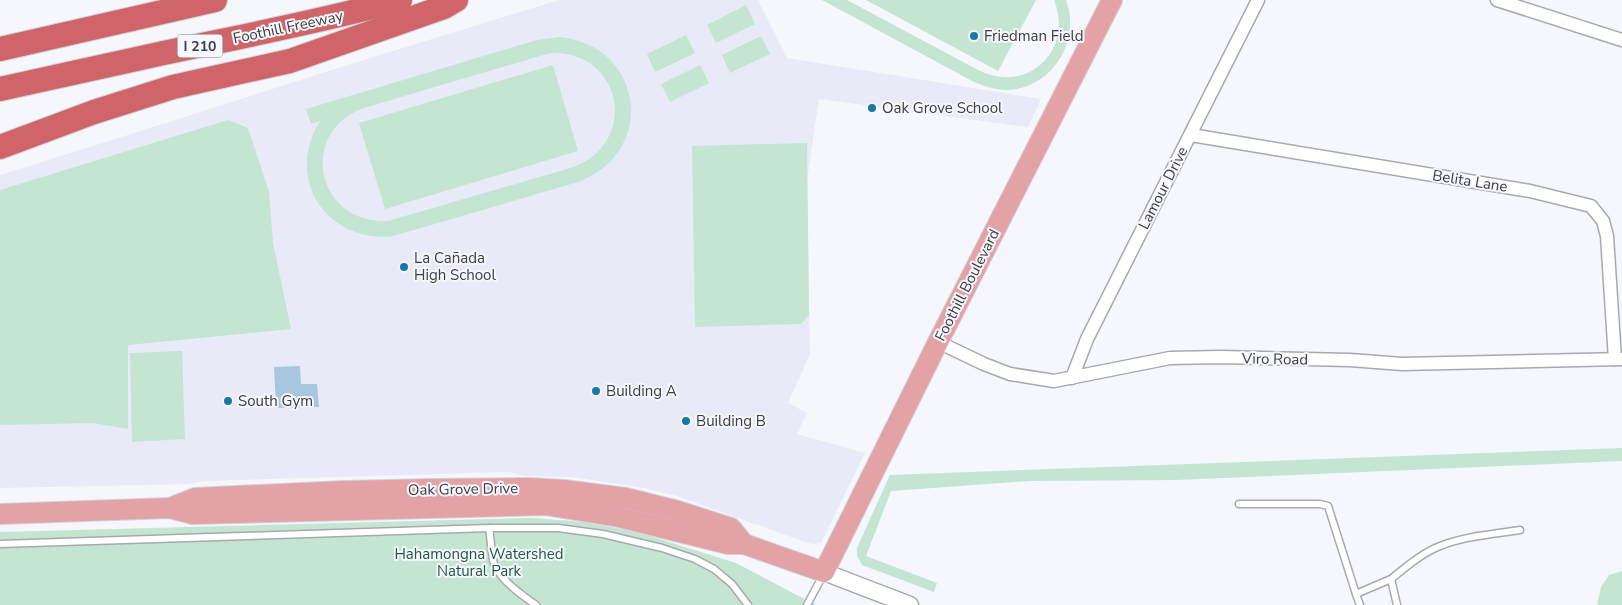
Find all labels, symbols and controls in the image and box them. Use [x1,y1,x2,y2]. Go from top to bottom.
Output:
street label: Foothill Freeway [231,6,345,48]
place label: Friedman Field [984,26,1084,46]
marker: Friedman Field [968,30,980,42]
road number: I 210 [178,34,222,58]
place label: Oak Grove School [882,98,1003,118]
marker: Oak Grove School [866,102,878,114]
street label: Lamour Drive [1134,143,1192,233]
street label: Belita Lane [1431,165,1509,197]
street label: Foothill Boulevard [930,226,1004,344]
place label: La Cañada High School [414,248,496,285]
marker: La Cañada High School [398,261,410,273]
street label: Viro Road [1241,348,1308,370]
place label: Building A [606,381,677,401]
marker: Building A [590,385,602,397]
place label: South Gym [238,391,313,411]
marker: South Gym [222,395,234,407]
place label: Building B [696,411,766,431]
marker: Building B [680,415,692,427]
street label: Oak Grove Drive [408,478,518,500]
park label: Hahamongna Watershed Natural Park [394,544,564,581]

